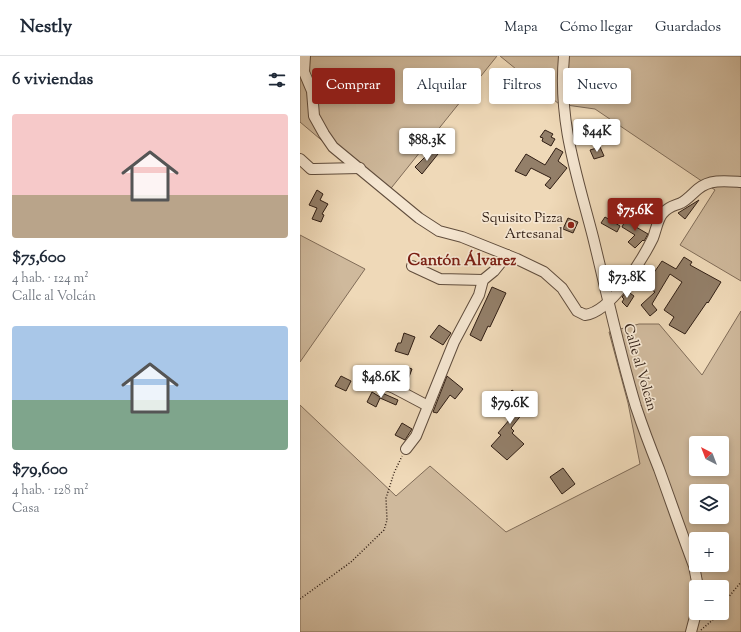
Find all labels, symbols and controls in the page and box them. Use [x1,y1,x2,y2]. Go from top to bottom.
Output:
text: Nestly [20,14,72,41]
text: Mapa [504,18,538,38]
text: Cómo llegar [560,18,633,38]
text: Guardados [655,18,721,38]
text: 6 viviendas [12,68,93,92]
chip: Comprar [312,68,395,104]
chip: Alquilar [403,68,481,104]
chip: Filtros [489,68,555,104]
chip: Nuevo [563,68,631,104]
icon: filters [266,69,288,91]
pin: $44K [573,119,621,153]
text: $44K [582,123,612,141]
pin: $88.3K [394,128,460,162]
text: $88.3K [408,132,446,150]
icon: home [114,140,186,212]
pin: $75.6K [602,198,668,232]
text: $75.6K [617,202,653,220]
place label: Squisito Pizza Artesanal [481,209,564,245]
marker: Squisito Pizza Artesanal [566,220,576,230]
text: $75,600 [12,246,66,270]
district label: Cantón Álvarez [408,249,516,273]
pin: $73.8K [594,265,660,299]
text: $73.8K [608,269,646,287]
text: 4 hab. · 124 m² [12,270,89,288]
text: Calle al Volcán [12,288,96,306]
street label: Calle al Volcán [617,321,661,414]
icon: home [114,352,186,424]
pin: $48.6K [348,365,414,399]
text: $48.6K [362,369,400,387]
pin: $79.6K [477,391,543,425]
text: $79.6K [491,395,529,413]
north arrow [689,436,729,476]
map controls [689,436,729,620]
text: $79,600 [12,458,68,482]
text: 4 hab. · 128 m² [12,482,89,500]
button: layers [689,484,729,524]
text: Casa [12,500,39,518]
button: + [689,532,729,572]
button: − [689,580,729,620]

